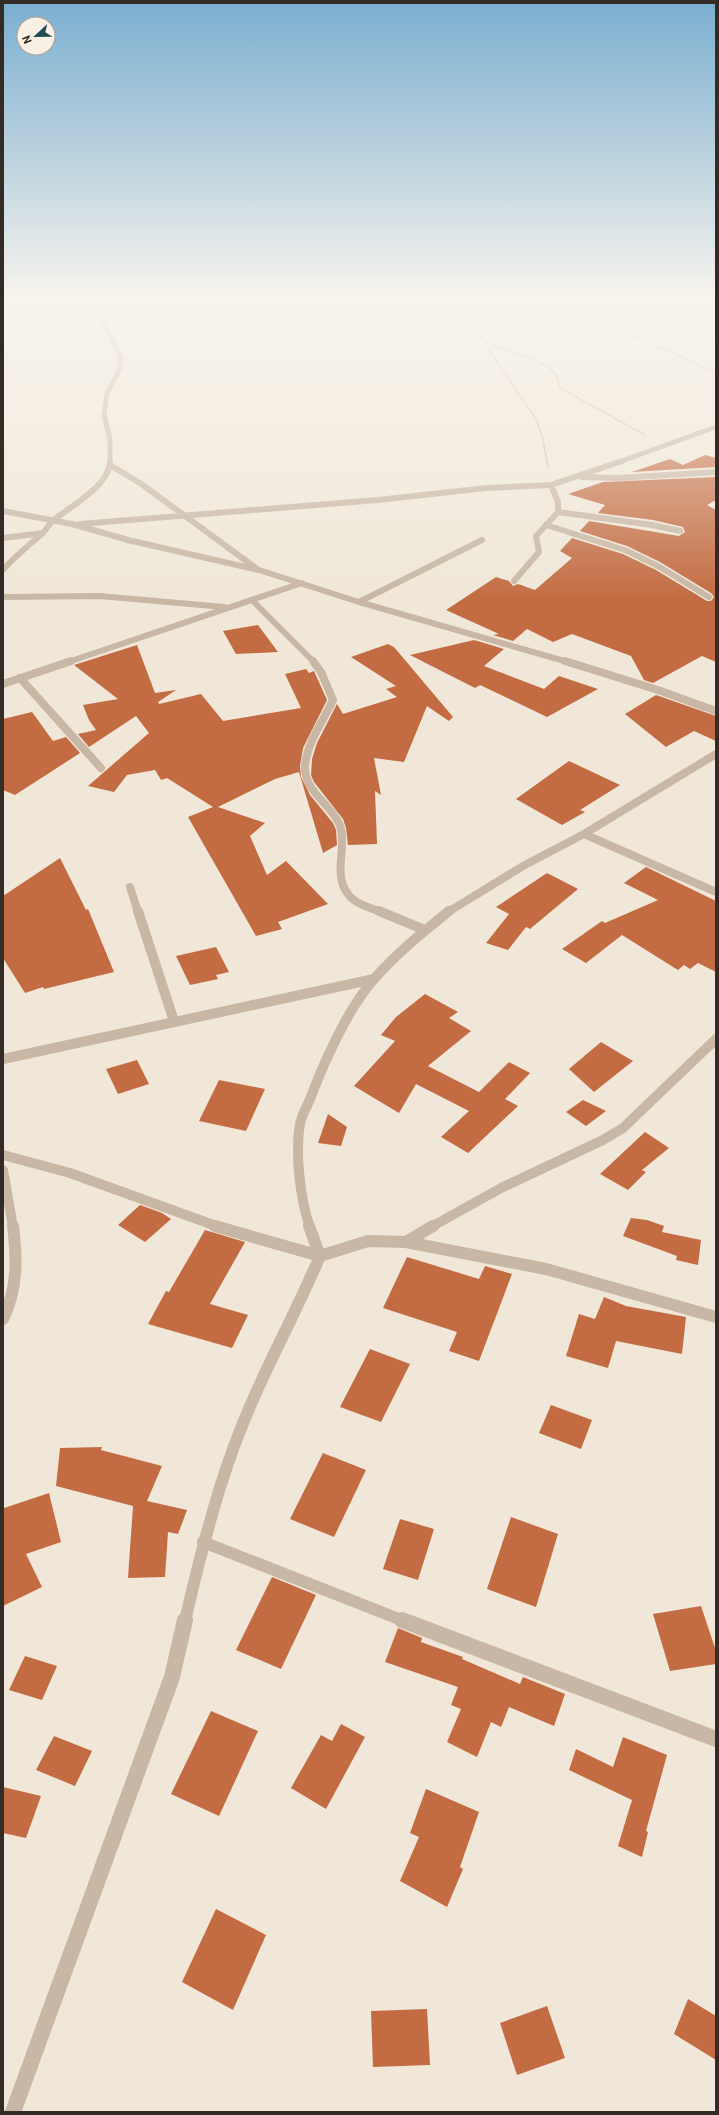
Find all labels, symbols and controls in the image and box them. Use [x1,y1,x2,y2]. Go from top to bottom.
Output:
north arrow [16,16,56,56]
text: N [20,33,35,46]

